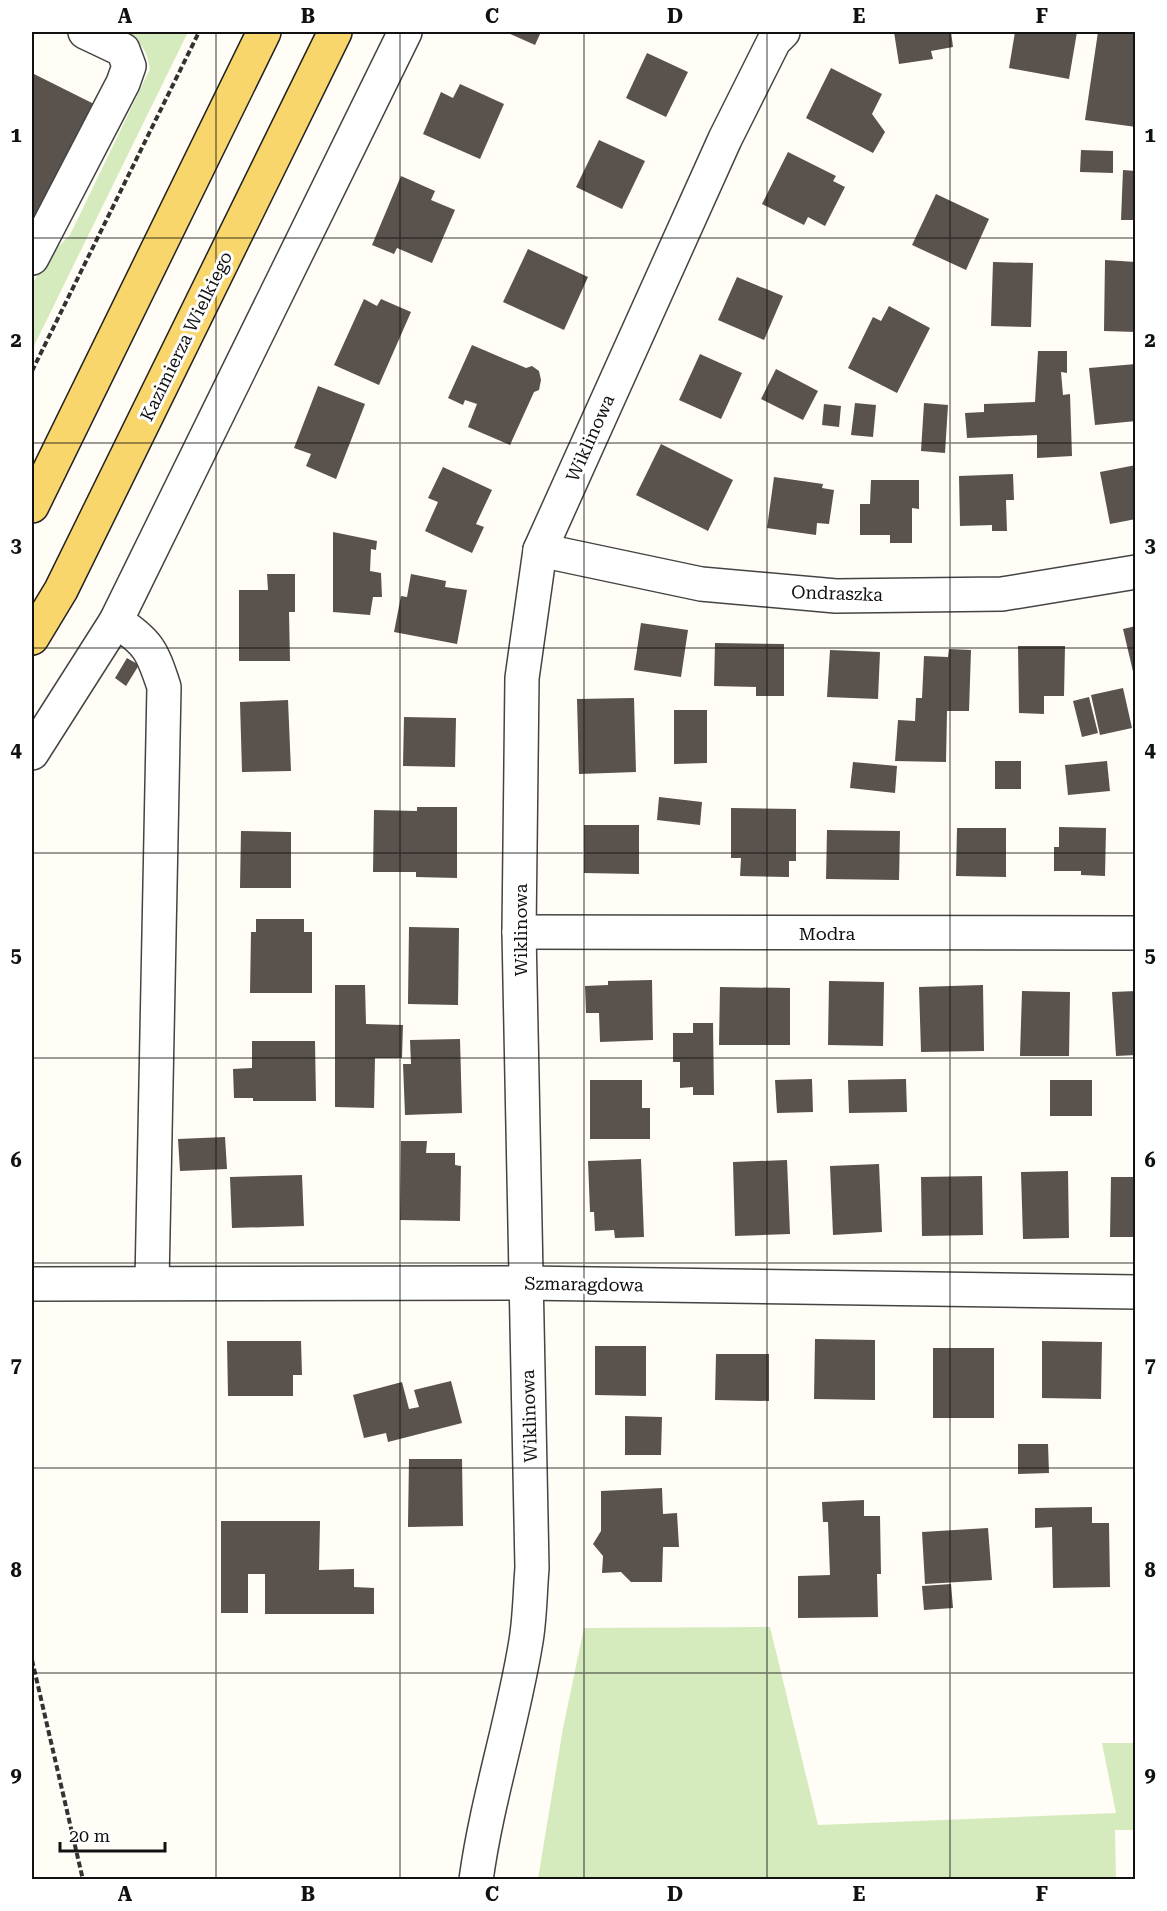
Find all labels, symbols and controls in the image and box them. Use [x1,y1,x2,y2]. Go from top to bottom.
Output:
text: A [118,4,133,28]
text: B [301,4,315,28]
text: C [485,4,499,28]
text: D [667,4,683,28]
text: E [853,4,866,28]
text: F [1036,4,1048,28]
text: 1 [10,123,22,147]
text: 1 [1144,123,1156,147]
street label: Kazimierza Wielkiego [136,248,236,424]
text: 2 [10,328,22,352]
text: 2 [1144,328,1156,352]
street label: Wiklinowa [562,391,619,485]
text: 3 [10,533,22,557]
text: 3 [1144,533,1156,557]
street label: Ondraszka [791,581,883,605]
text: 4 [10,738,22,762]
text: 4 [1144,738,1156,762]
street label: Wiklinowa [510,883,531,976]
street label: Modra [799,923,856,944]
text: 5 [10,943,22,967]
text: 5 [1144,943,1156,967]
text: 6 [10,1148,22,1172]
text: 6 [1144,1148,1156,1172]
street label: Szmaragdowa [524,1272,644,1296]
text: 7 [10,1353,22,1377]
text: 7 [1144,1353,1156,1377]
street label: Wiklinowa [517,1369,541,1463]
text: 8 [10,1558,22,1582]
text: 8 [1144,1558,1156,1582]
text: 9 [10,1763,22,1787]
text: 9 [1144,1763,1156,1787]
scale bar [60,1815,165,1853]
text: 20 m [69,1825,110,1846]
text: A [118,1882,133,1906]
text: B [301,1882,315,1906]
text: C [485,1882,499,1906]
text: D [667,1882,683,1906]
text: E [853,1882,866,1906]
text: F [1036,1882,1048,1906]

